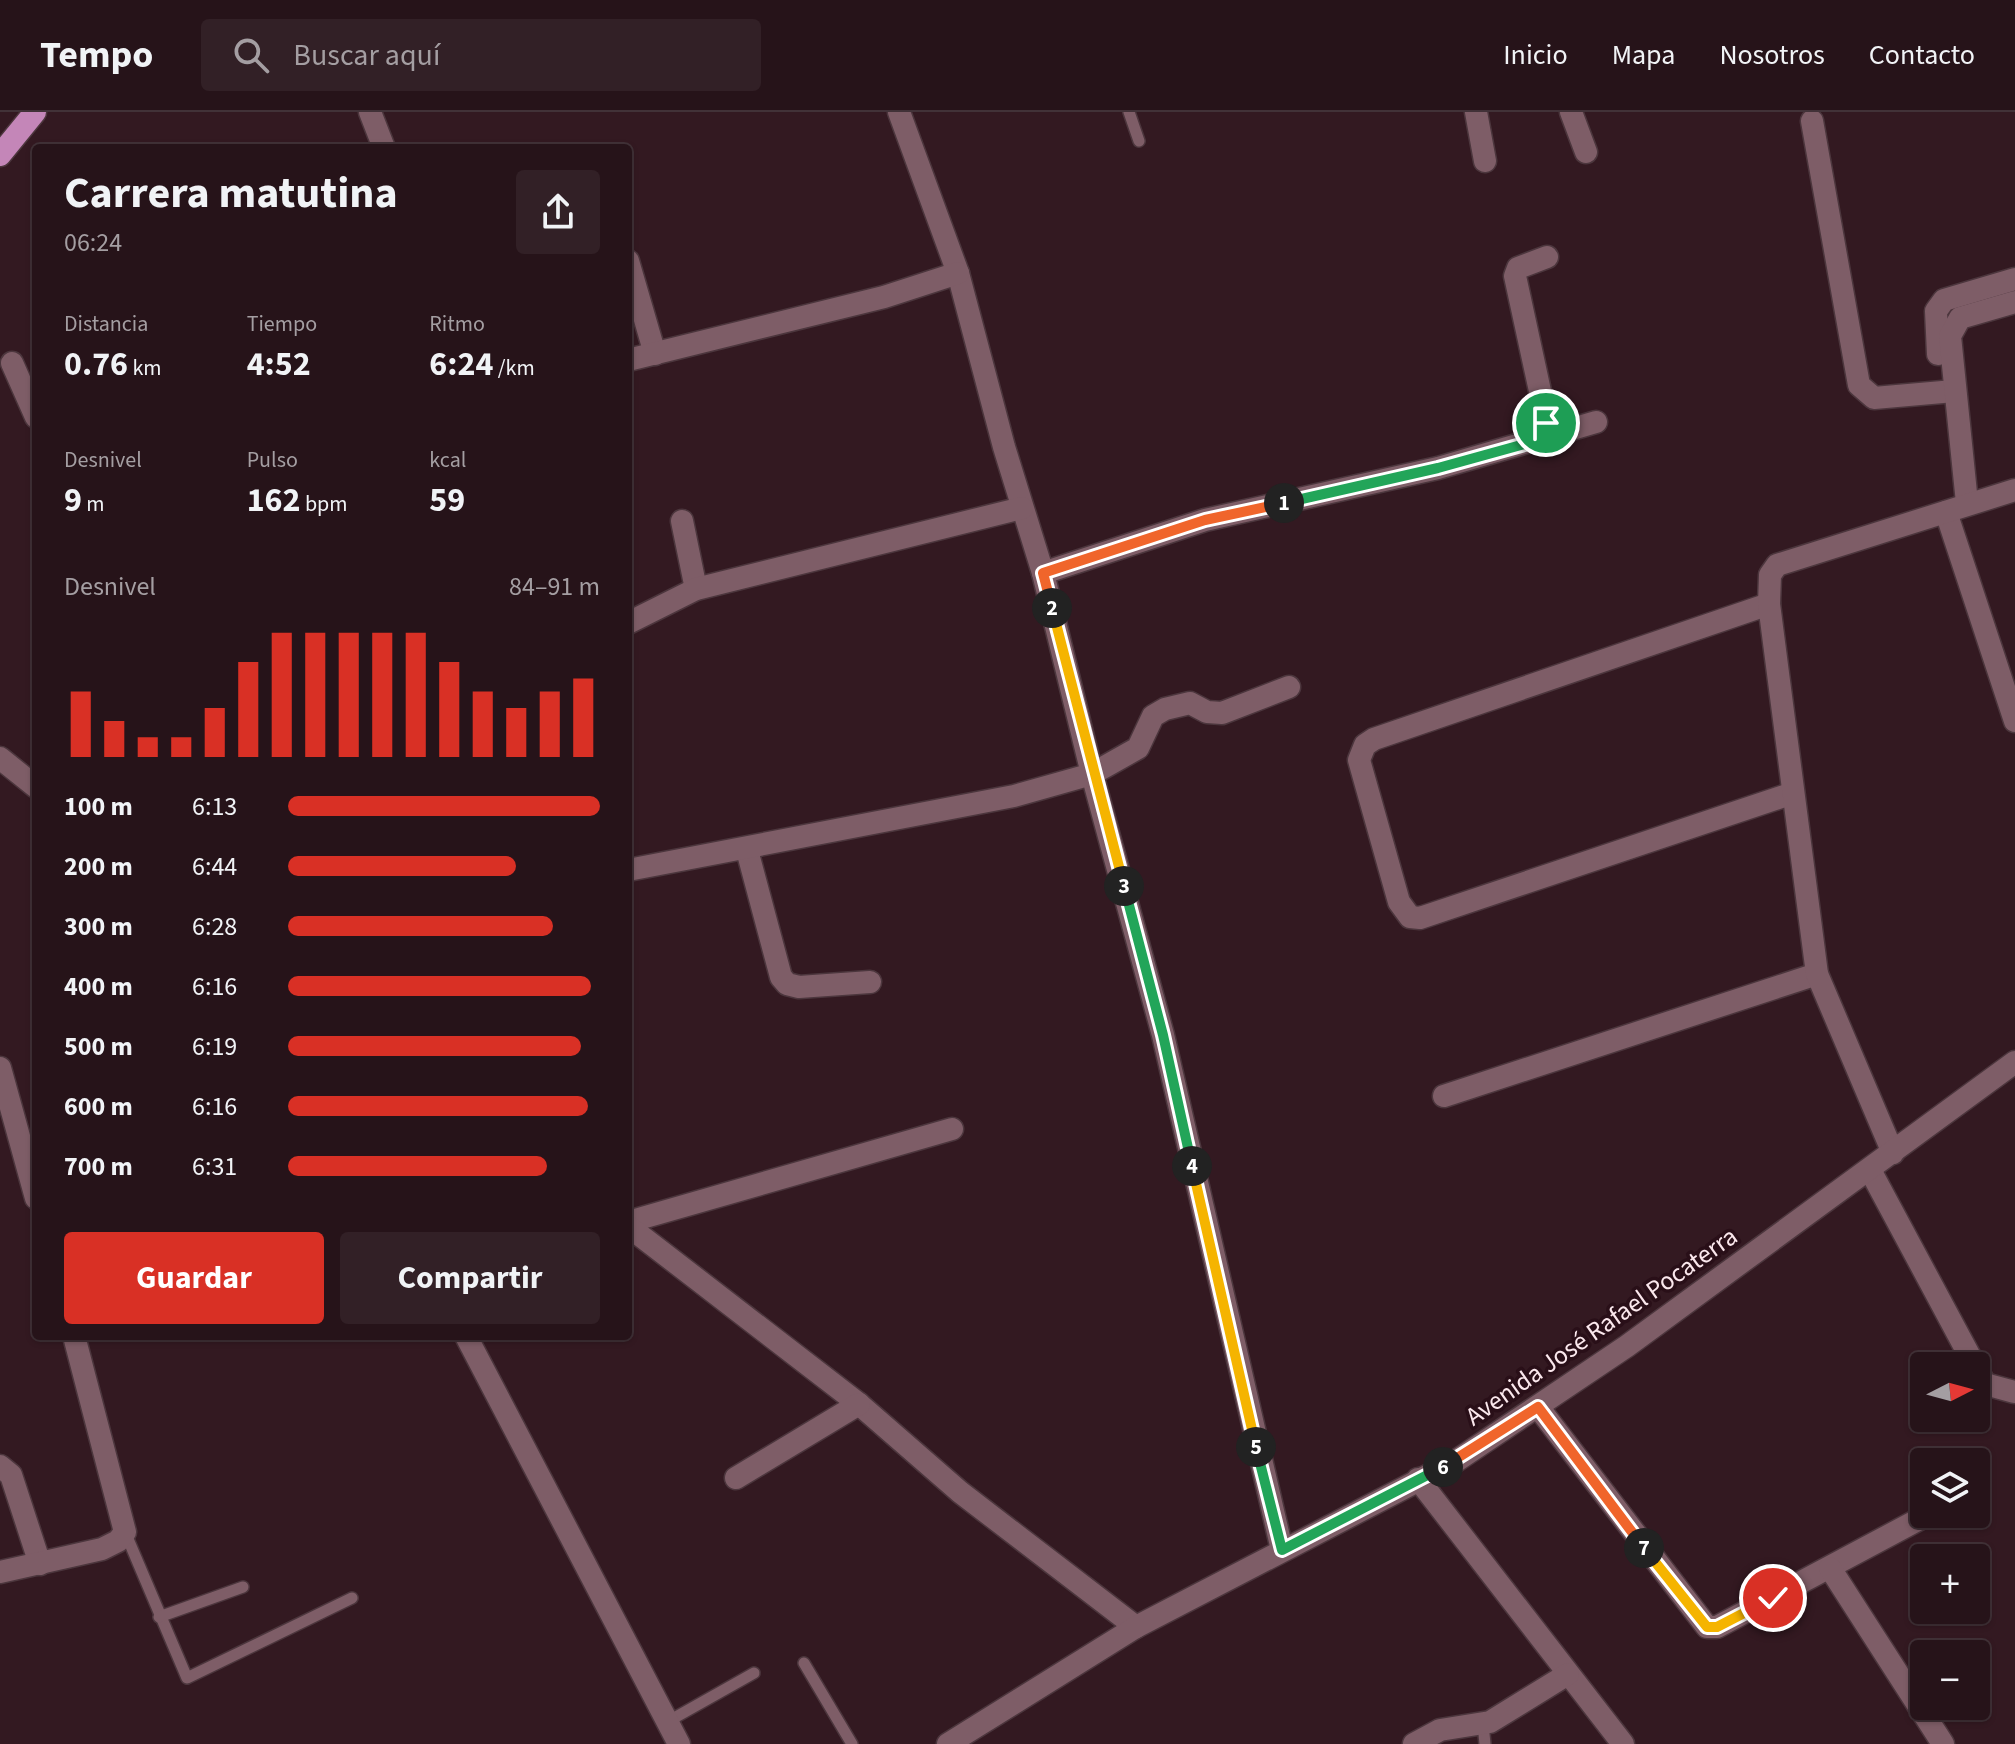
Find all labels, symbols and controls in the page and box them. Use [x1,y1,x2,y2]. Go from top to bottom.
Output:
search box [201,19,761,91]
text: Tempo [40,28,153,82]
icon: search [229,33,273,77]
text: Buscar aquí [293,34,440,77]
text: Inicio [1503,35,1568,75]
text: Mapa [1612,35,1675,75]
text: Nosotros [1719,35,1825,75]
text: Contacto [1869,35,1975,75]
text: Carrera matutina [64,162,398,225]
button: share [516,170,600,254]
text: 06:24 [64,224,122,261]
text: Distancia [64,308,148,340]
text: Tiempo [247,308,317,340]
text: Ritmo [429,308,485,340]
text: 0.76 [64,340,128,389]
text: 4:52 [247,340,311,389]
text: 6:24 [429,340,493,389]
text: km [128,352,162,384]
text: /km [493,352,535,384]
pin [1512,389,1580,457]
icon: arrive [1524,401,1568,445]
text: Desnivel [64,444,142,476]
text: Pulso [247,444,298,476]
text: kcal [429,444,466,476]
text: 9 [64,476,82,525]
text: 162 [247,476,301,525]
text: 59 [429,476,465,525]
pin: 1 [1264,483,1304,523]
text: 1 [1278,487,1290,519]
text: m [82,488,105,520]
text: bpm [301,488,348,520]
text: Desnivel [64,568,156,605]
text: 84–91 m [509,568,600,605]
pin: 2 [1032,588,1072,628]
text: 2 [1046,592,1058,624]
text: 100 m [64,788,133,825]
text: 6:13 [192,788,237,825]
text: 200 m [64,848,133,885]
text: 6:44 [192,848,237,885]
pin: 3 [1104,866,1144,906]
text: 3 [1118,870,1130,902]
text: 300 m [64,908,133,945]
text: 6:28 [192,908,237,945]
text: 400 m [64,968,133,1005]
text: 6:16 [192,968,237,1005]
text: 500 m [64,1028,133,1065]
text: 6:19 [192,1028,237,1065]
text: 600 m [64,1088,133,1125]
text: 6:16 [192,1088,237,1125]
pin: 4 [1172,1146,1212,1186]
text: 700 m [64,1148,133,1185]
text: 6:31 [192,1148,237,1185]
text: 4 [1186,1150,1198,1182]
street label: Avenida José Rafael Pocaterra [1458,1218,1745,1435]
button: Guardar [64,1232,324,1324]
button: Compartir [340,1232,600,1324]
north arrow [1910,1352,1990,1432]
map controls [1910,1352,1990,1720]
pin: 5 [1236,1427,1276,1467]
text: 5 [1250,1431,1262,1463]
pin: 6 [1423,1447,1463,1487]
button: layers [1910,1448,1990,1528]
text: 6 [1437,1451,1449,1483]
pin: 7 [1624,1528,1664,1568]
text: 7 [1638,1532,1650,1564]
button: + [1910,1544,1990,1624]
pin [1739,1564,1807,1632]
icon: check [1751,1576,1795,1620]
button: − [1910,1640,1990,1720]

